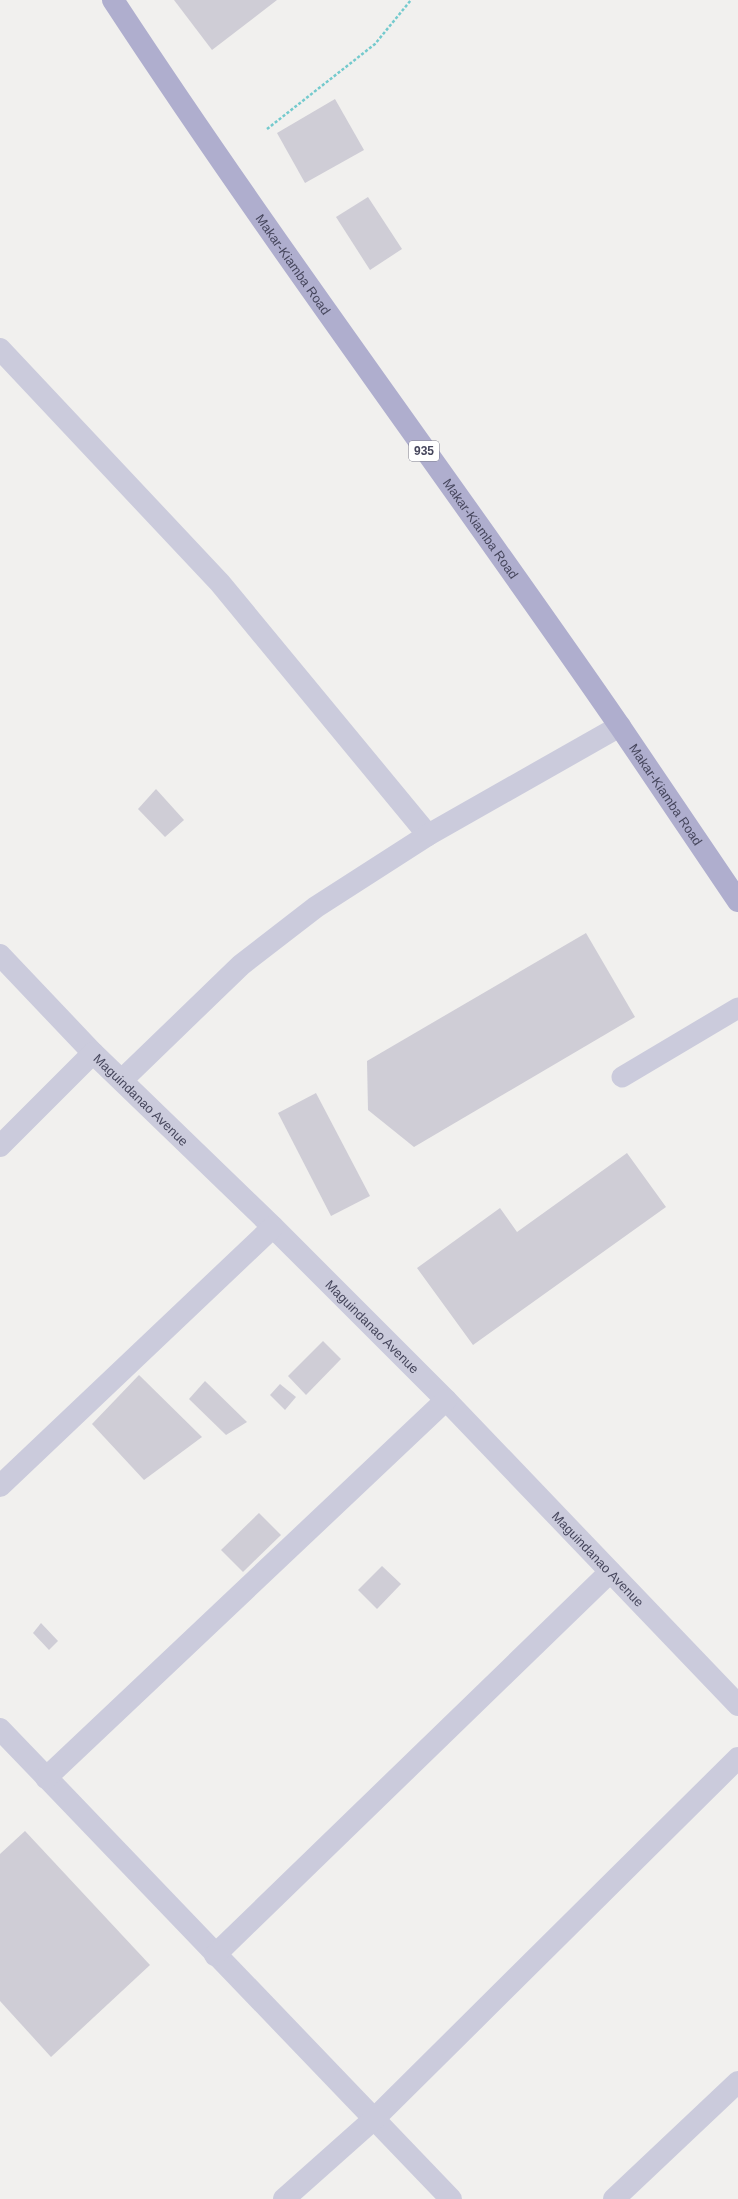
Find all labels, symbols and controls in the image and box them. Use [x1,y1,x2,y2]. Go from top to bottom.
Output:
street label: Makar-Kiamba Road [253,211,334,317]
road number: 935 [409,441,439,461]
street label: Makar-Kiamba Road [440,475,522,581]
street label: Makar-Kiamba Road [626,741,706,848]
street label: Maguindanao Avenue [91,1050,191,1149]
street label: Maguindanao Avenue [323,1277,422,1376]
street label: Maguindanao Avenue [549,1508,647,1609]

